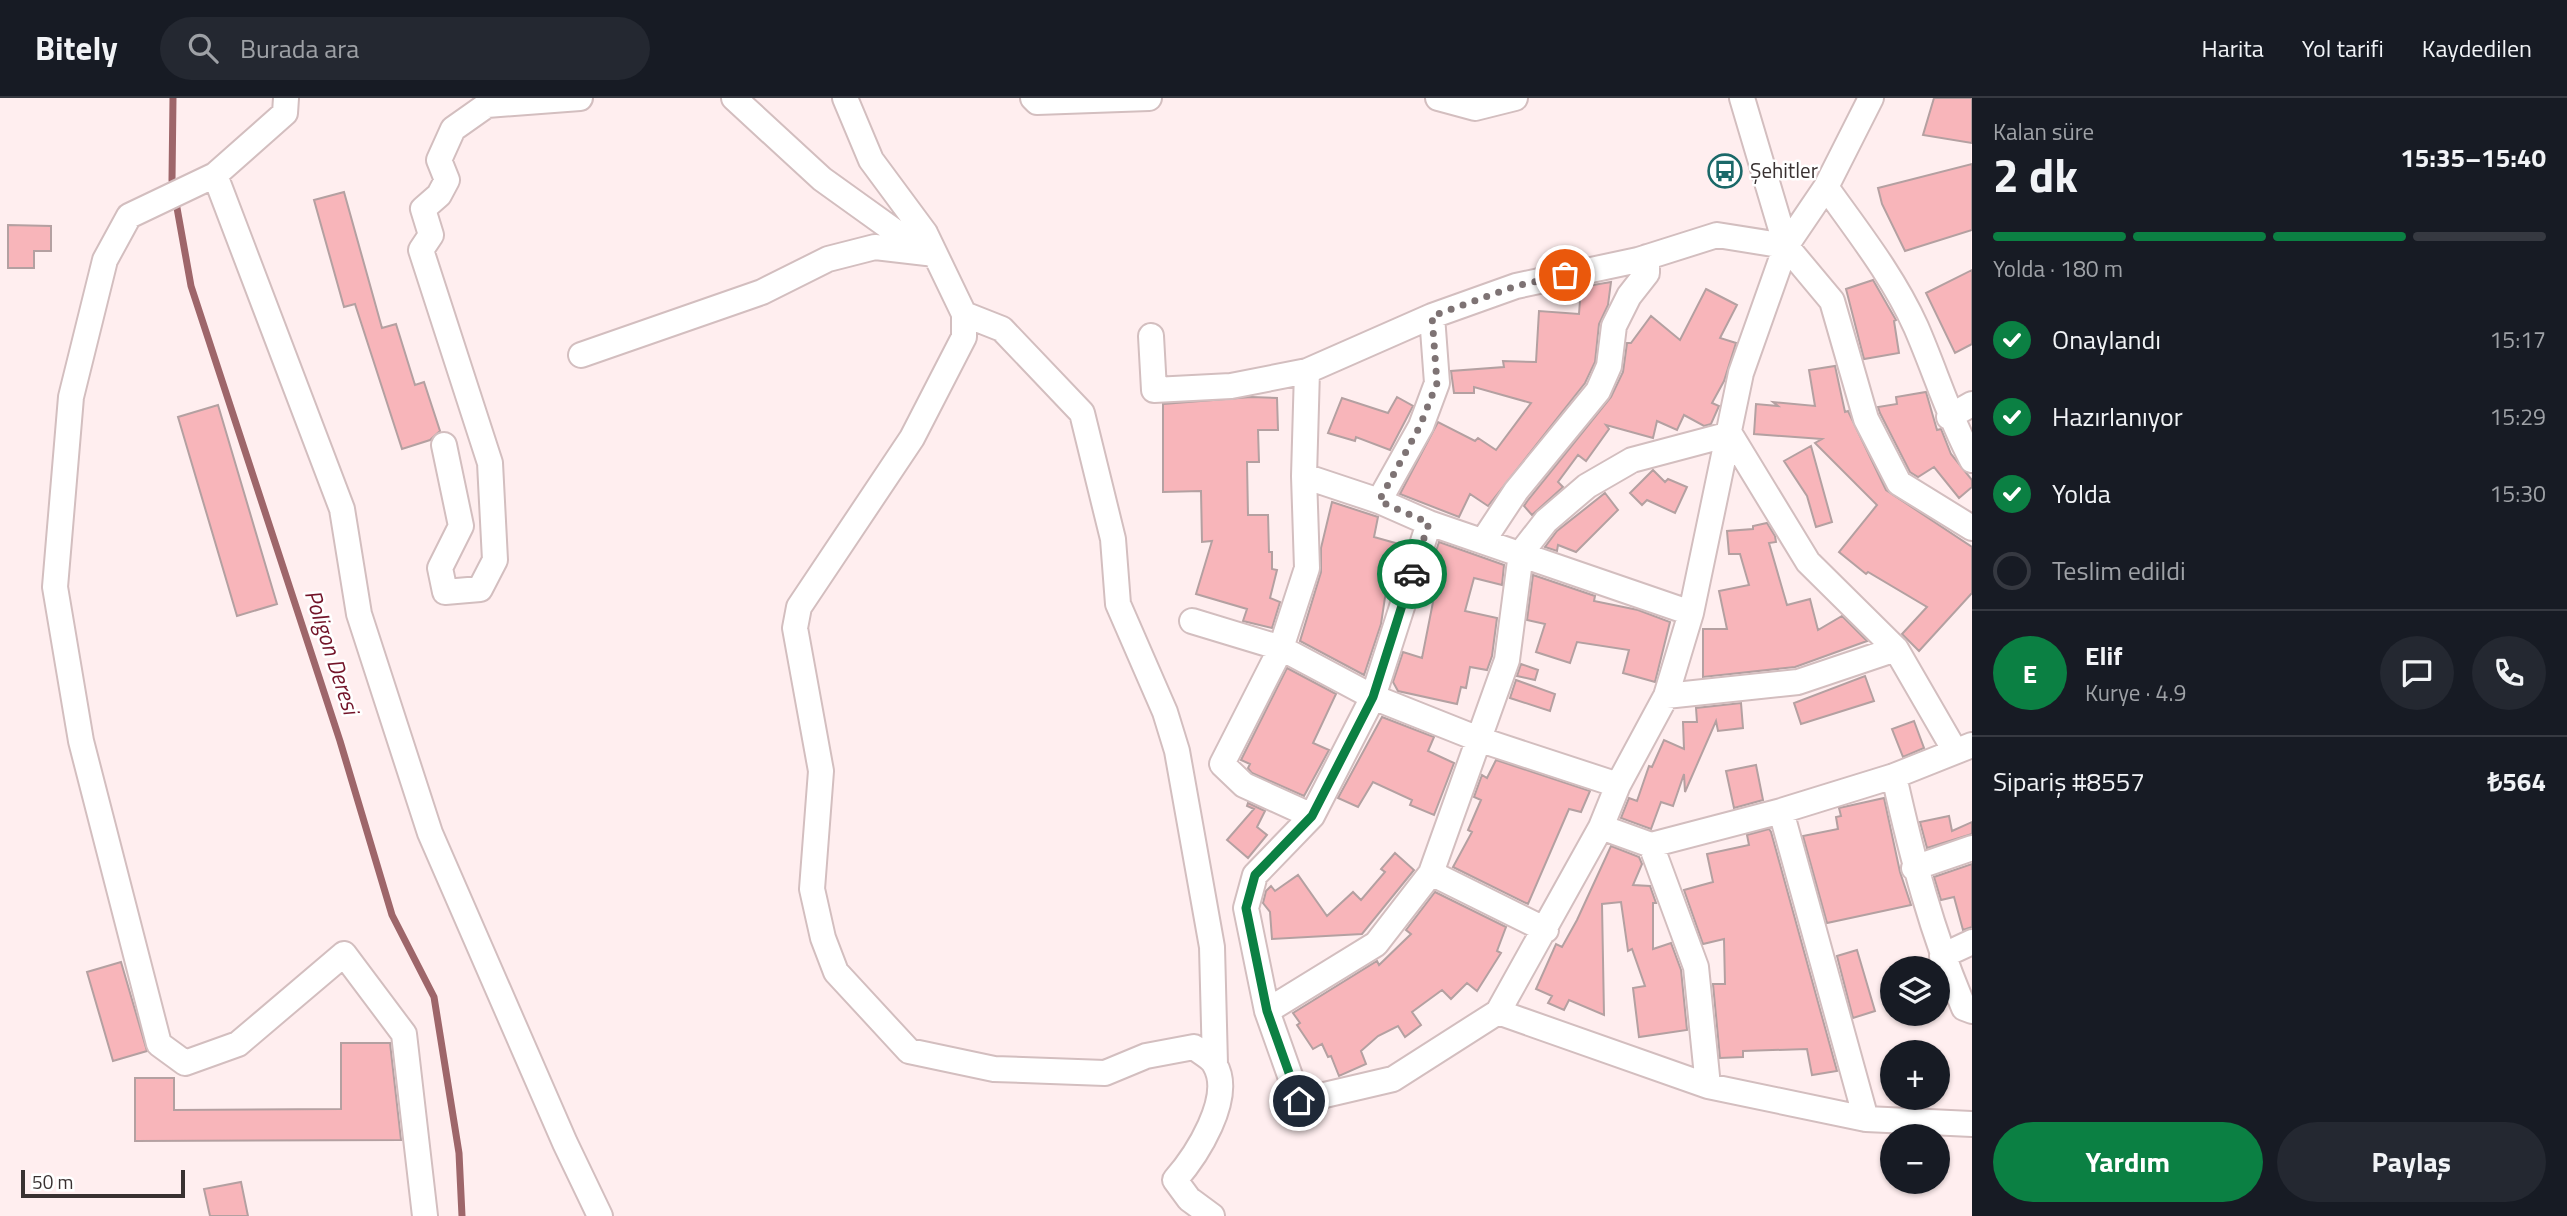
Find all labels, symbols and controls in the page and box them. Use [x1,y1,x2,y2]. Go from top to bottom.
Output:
search box [160,17,650,80]
text: Bitely [35,23,118,73]
icon: search [184,29,222,67]
text: Burada ara [240,29,359,68]
text: Harita [2202,30,2264,66]
text: Yol tarifi [2302,30,2384,66]
text: Kaydedilen [2422,30,2532,66]
text: Kalan süre [1993,114,2094,149]
text: 15:35–15:40 [2400,138,2546,177]
text: 2 dk [1993,140,2078,210]
bus stop icon: Şehitler [1706,152,1744,190]
place label: Şehitler [1750,154,1818,186]
pin [1535,245,1595,305]
text: Yolda · 180 m [1993,251,2123,286]
icon: bag [1546,256,1584,294]
text: Onaylandı [2052,320,2161,359]
icon: check [1993,321,2031,359]
text: 15:17 [2489,322,2546,357]
text: Hazırlanıyor [2052,397,2183,436]
icon: check [1993,398,2031,436]
text: 15:29 [2489,399,2546,434]
text: Yolda [2052,474,2111,513]
icon: check [1993,475,2031,513]
text: 15:30 [2489,476,2546,511]
courier [1377,539,1447,609]
text: Teslim edildi [2052,551,2186,590]
icon: car [1393,555,1431,593]
water label: Poligon Deresi [296,585,370,721]
text: Elif [2085,636,2122,675]
button: chat [2380,636,2454,710]
button: phone [2472,636,2546,710]
text: E [2023,654,2037,693]
text: Kurye · 4.9 [2085,675,2186,710]
text: Sipariş #8557 [1993,762,2145,801]
text: ₺564 [2487,762,2546,801]
map controls [1880,956,1950,1194]
button: layers [1880,956,1950,1026]
button: + [1880,1040,1950,1110]
pin [1269,1071,1329,1131]
icon: home [1280,1082,1318,1120]
button: Yardım [1993,1122,2263,1202]
button: Paylaş [2277,1122,2546,1202]
button: − [1880,1124,1950,1194]
scale bar [21,1167,186,1199]
text: 50 m [32,1167,73,1196]

